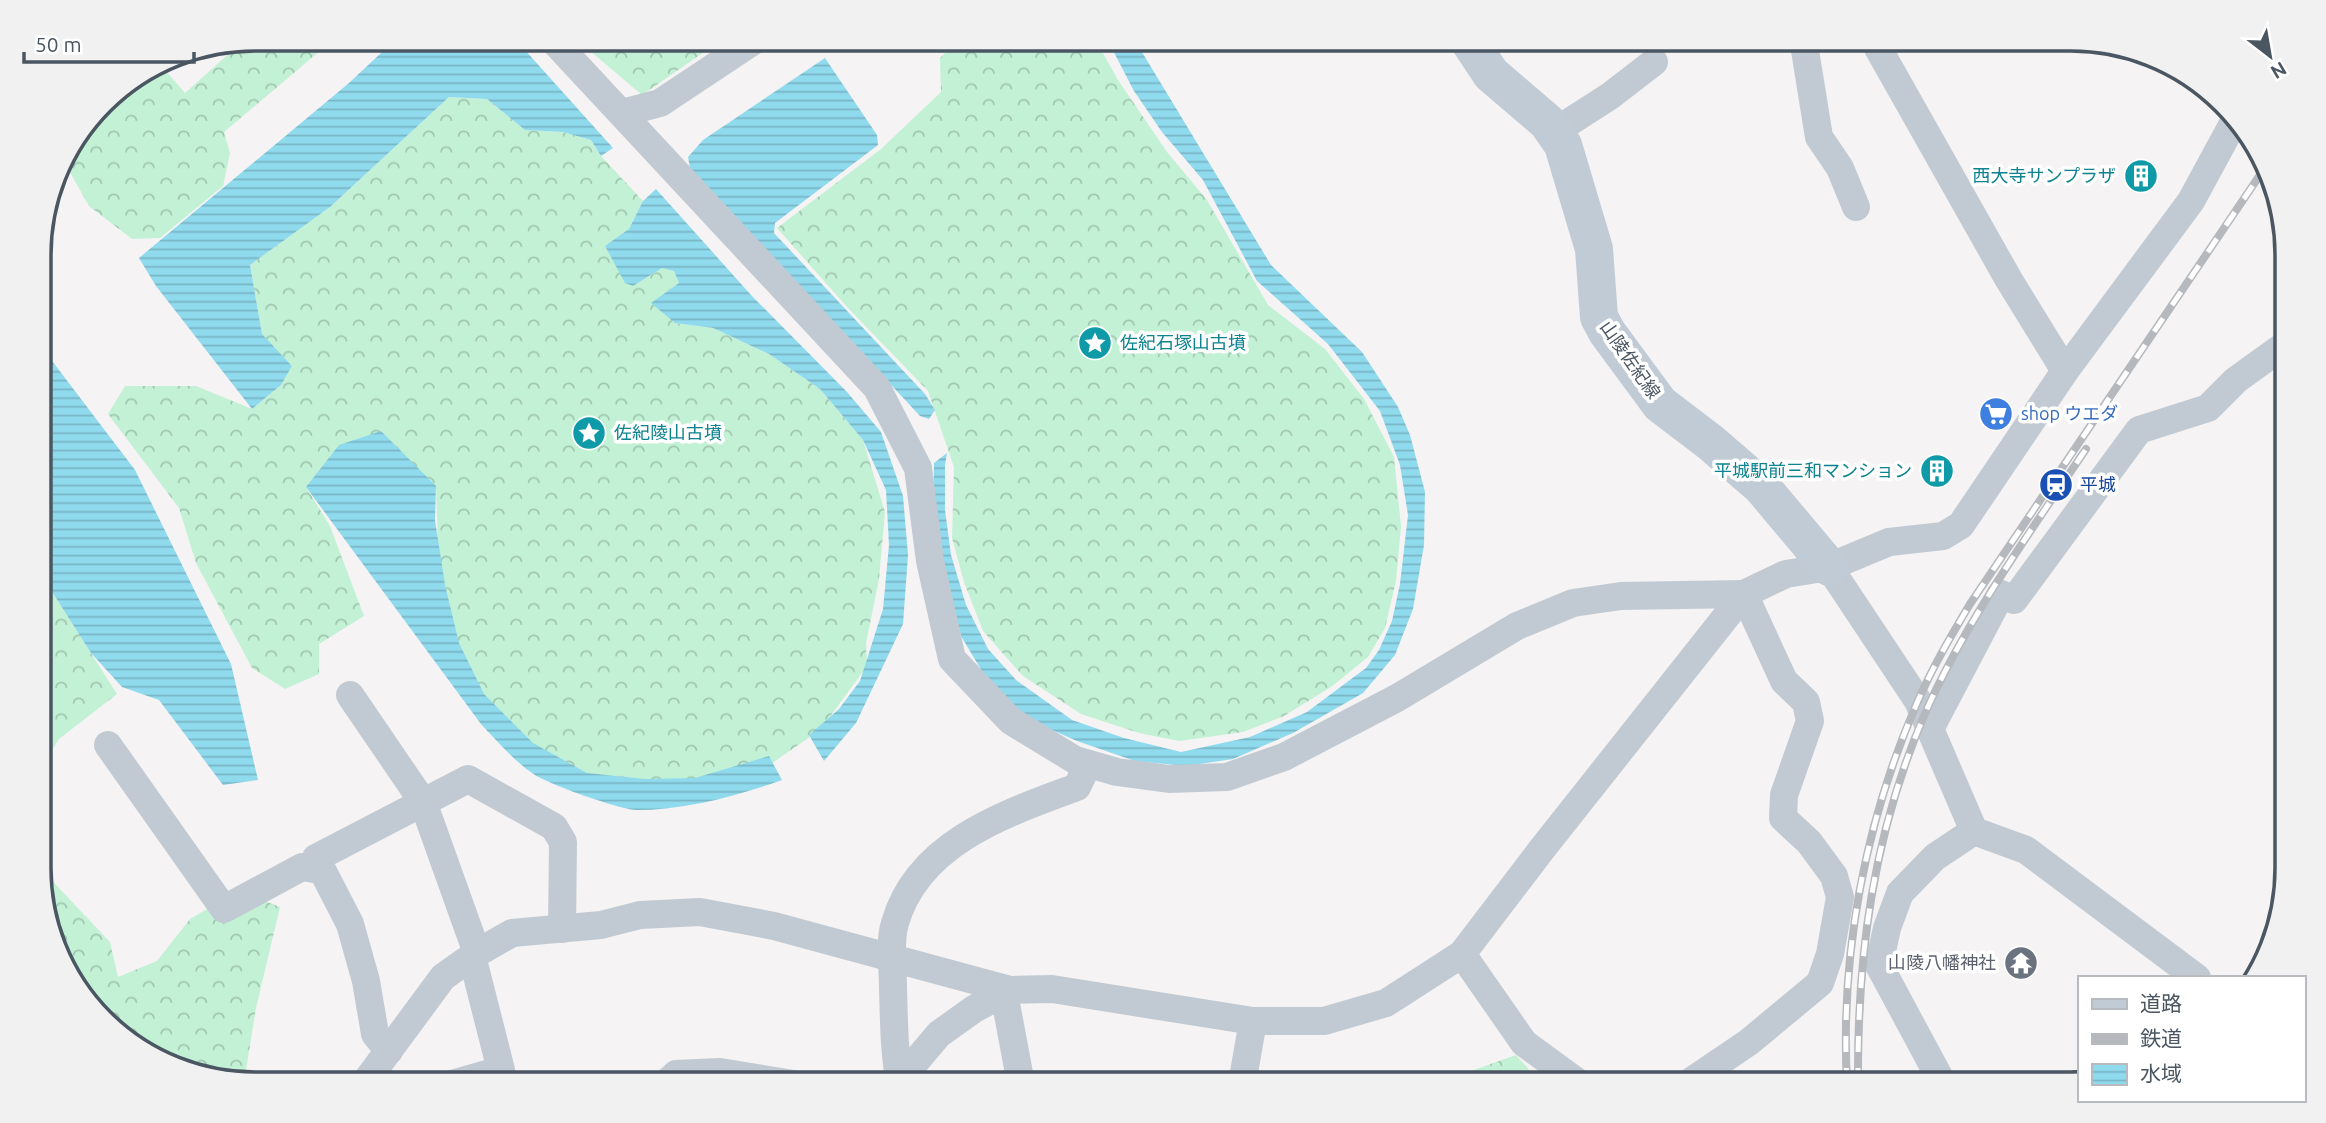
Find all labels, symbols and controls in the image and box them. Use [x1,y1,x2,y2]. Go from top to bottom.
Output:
scale bar [24,21,194,65]
north arrow [2235,21,2305,91]
text: 50 m [35,32,82,56]
text: N [2267,57,2291,84]
building icon: 西大寺サンプラザ [2122,157,2160,195]
place label: 西大寺サンプラザ [1973,165,2116,185]
street label: 山陵佐紀線 [1597,317,1665,402]
place icon: 佐紀石塚山古墳 [1076,324,1114,362]
place label: 佐紀石塚山古墳 [1120,332,1246,352]
supermarket icon: shop ウエダ [1977,395,2015,433]
place label: shop ウエダ [2021,403,2118,423]
place icon: 佐紀陵山古墳 [570,414,608,452]
place label: 佐紀陵山古墳 [614,422,722,442]
building icon: 平城駅前三和マンション [1918,452,1956,490]
place label: 平城駅前三和マンション [1714,460,1912,480]
station icon: 平城 [2037,466,2075,504]
place label: 平城 [2080,474,2116,494]
temple icon: 山陵八幡神社 [2002,944,2040,982]
place label: 山陵八幡神社 [1888,952,1996,972]
legend [2078,976,2305,1102]
text: 道路 [2140,991,2182,1015]
text: 鉄道 [2140,1026,2182,1050]
text: 水域 [2140,1061,2182,1085]

